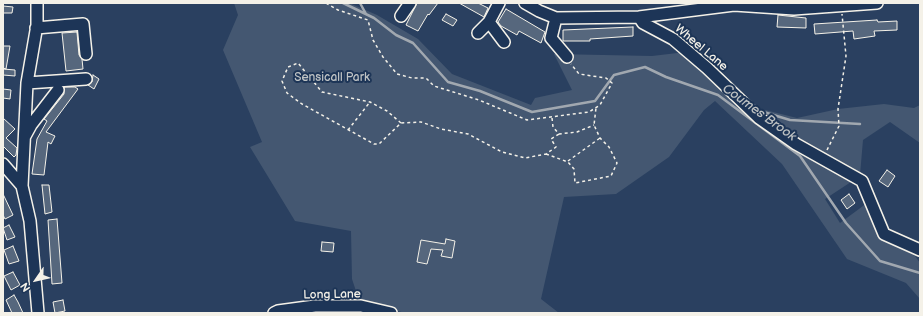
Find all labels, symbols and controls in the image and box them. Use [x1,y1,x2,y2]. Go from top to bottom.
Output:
street label: Wheel Lane [672,22,730,74]
park label: Sensicall Park [294,71,370,85]
water label: Coumes Brook [719,81,799,145]
north arrow [16,260,56,300]
text: N [18,280,33,294]
street label: Long Lane [303,287,361,303]

